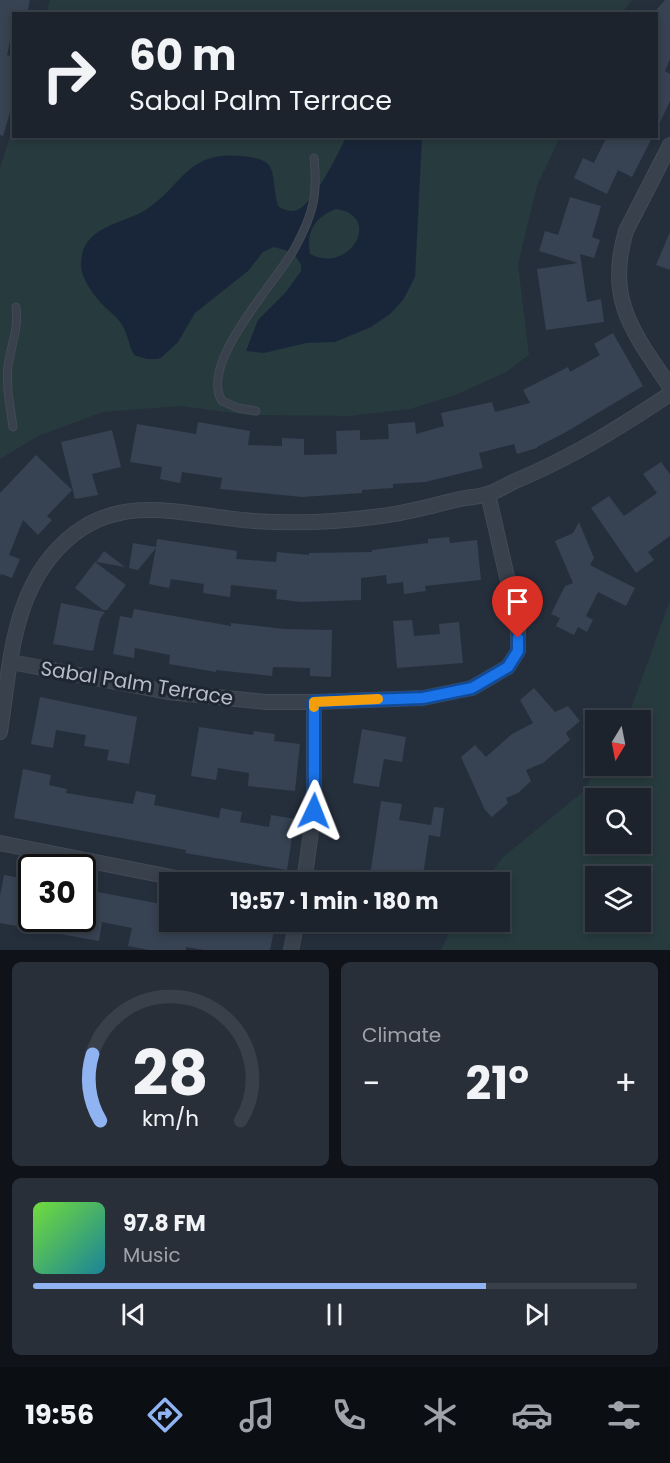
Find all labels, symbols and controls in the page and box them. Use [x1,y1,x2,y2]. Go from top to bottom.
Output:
text: 60 m [129,26,237,85]
icon: right [30,36,108,114]
text: Sabal Palm Terrace [129,82,392,119]
pin [492,576,543,638]
icon: arrive [501,585,534,618]
street label: Sabal Palm Terrace [39,654,235,712]
north arrow [585,710,651,776]
map controls [585,710,651,932]
position arrow [282,779,346,843]
button: search [585,788,651,854]
speed limit sign: 30 [18,854,96,932]
button: layers [585,866,651,932]
text: 19:57 · 1 min · 180 m [230,886,439,917]
text: Climate [362,1021,441,1049]
text: 28 [132,1029,209,1117]
text: 21° [466,1052,529,1115]
text: − [362,1060,380,1107]
text: + [614,1060,637,1107]
text: km/h [142,1103,199,1134]
text: 97.8 FM [123,1208,206,1239]
text: Music [123,1241,181,1269]
icon: previous [117,1298,150,1331]
icon: pause [318,1298,351,1331]
icon: next [520,1298,553,1331]
icon: directions [144,1394,186,1436]
icon: music [236,1394,278,1436]
icon: phone [328,1394,370,1436]
icon: climate [419,1394,461,1436]
icon: car [511,1394,553,1436]
icon: filters [603,1394,645,1436]
text: 19:56 [25,1396,94,1433]

